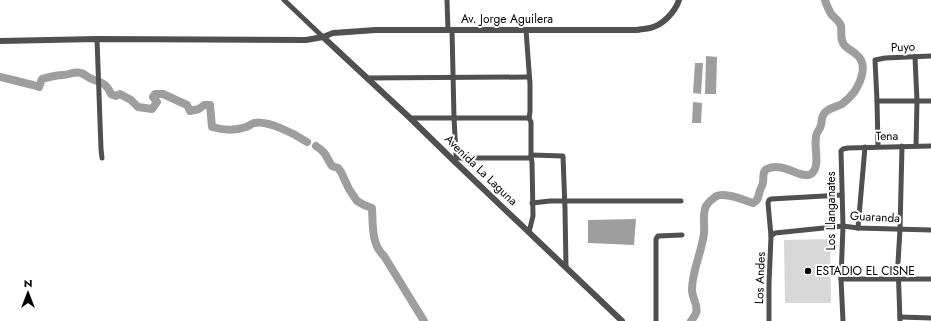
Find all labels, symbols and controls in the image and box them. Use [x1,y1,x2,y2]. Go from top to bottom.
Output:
street label: Av. Jorge Aguilera [461,10,553,28]
street label: Puyo [891,38,916,56]
street label: Tena [876,127,899,145]
street label: Avenida La Laguna [440,130,522,210]
street label: Los Llanganates [822,171,840,251]
street label: Guaranda [849,207,901,227]
street label: Los Andes [750,251,770,305]
place label: ESTADIO EL CISNE [816,262,915,280]
marker: ESTADIO EL CISNE [803,266,813,276]
north arrow [8,273,48,313]
text: N [24,275,32,291]

